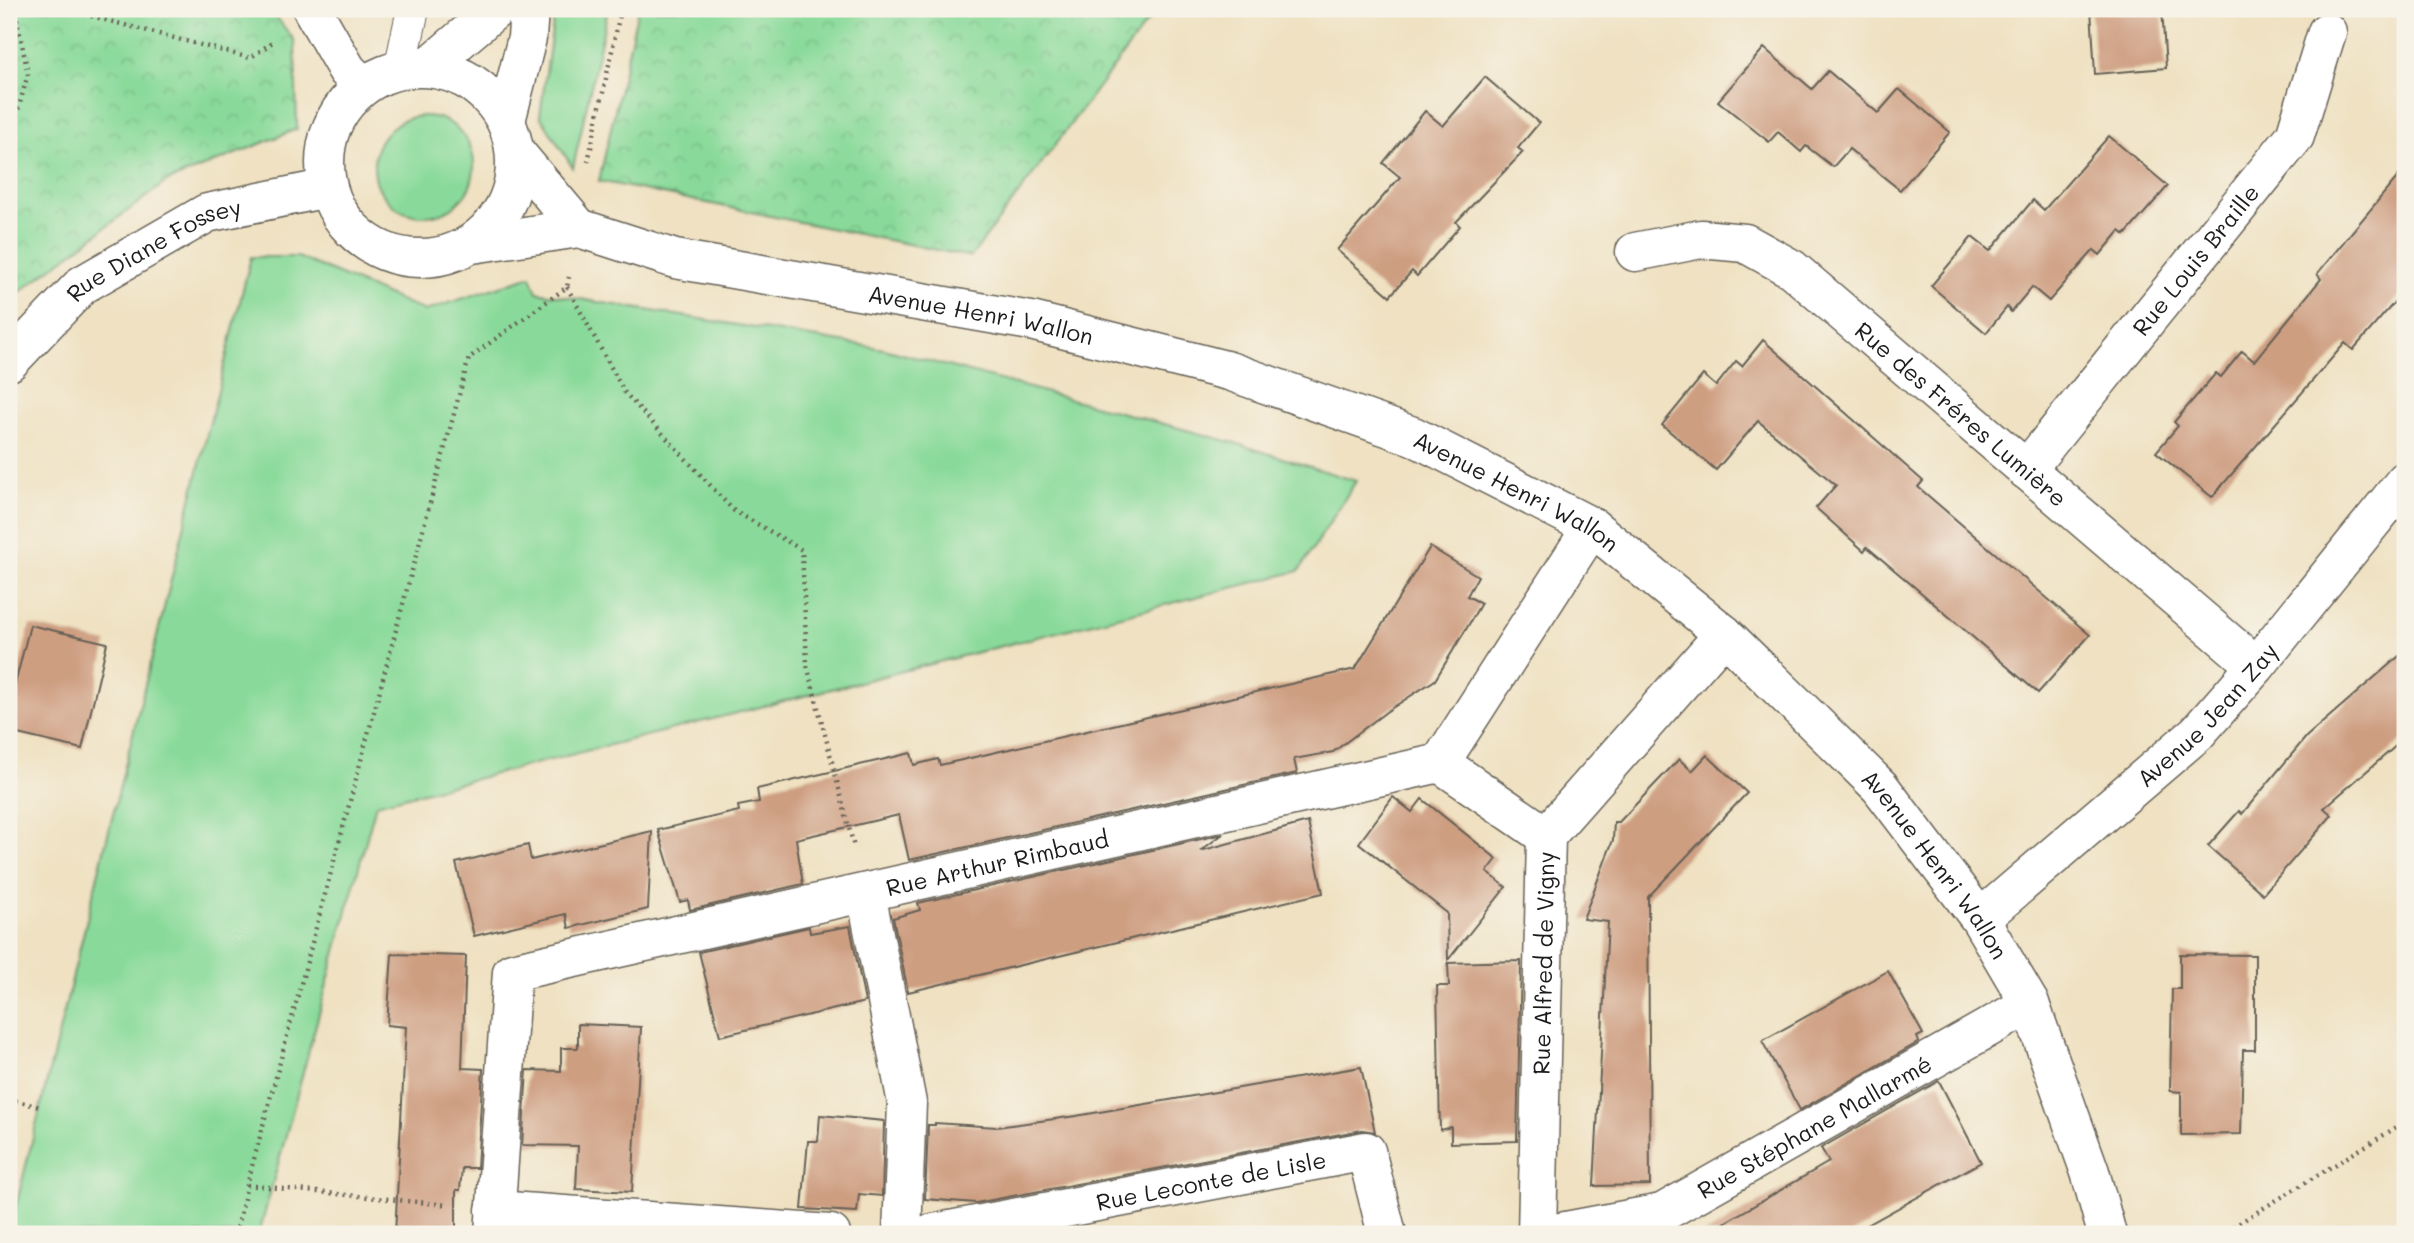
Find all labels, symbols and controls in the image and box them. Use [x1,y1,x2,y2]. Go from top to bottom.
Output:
street label: Rue Louis Braille [2125,178,2265,342]
street label: Rue Diane Fossey [59,191,244,308]
street label: Avenue Henri Wallon [866,278,1097,351]
street label: Rue des Fréres Lumière [1849,315,2073,513]
street label: Avenue Henri Wallon [1409,424,1625,558]
street label: Avenue Jean Zay [2130,636,2284,793]
street label: Avenue Henri Wallon [1856,763,2015,964]
street label: Rue Arthur Rimbaud [883,823,1111,902]
street label: Rue Alfred de Vigny [1526,851,1561,1075]
street label: Rue Stéphane Mallarmé [1692,1048,1937,1205]
street label: Rue Leconte de Lisle [1093,1144,1329,1217]

